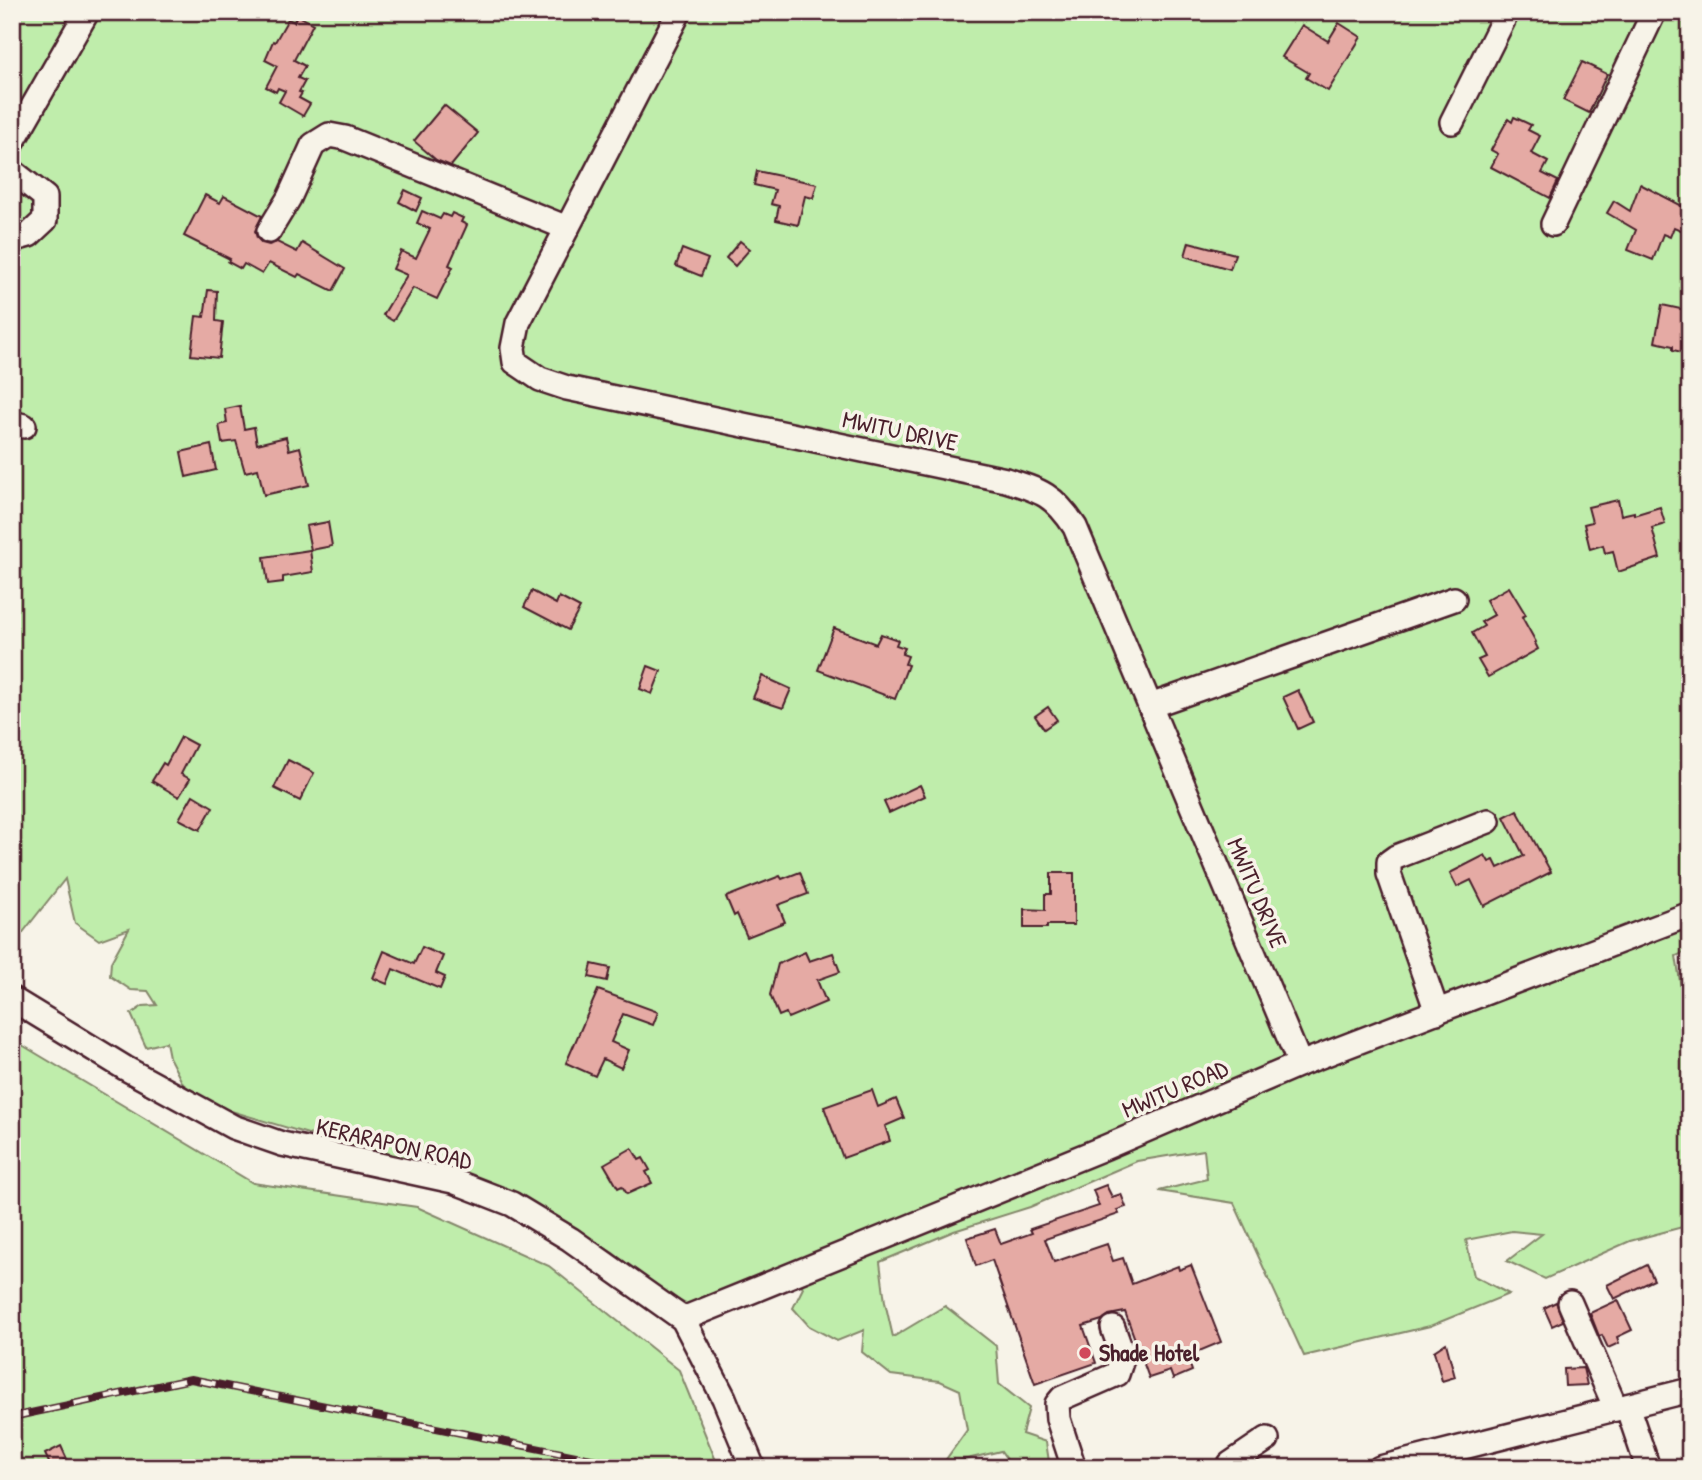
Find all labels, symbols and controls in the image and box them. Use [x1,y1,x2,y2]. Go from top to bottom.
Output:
street label: MWITU DRIVE [840,402,961,458]
street label: MWITU DRIVE [1220,833,1296,953]
street label: MWITU ROAD [1117,1051,1233,1125]
street label: KERARAPON ROAD [313,1110,476,1177]
place label: Shade Hotel [1099,1336,1200,1368]
marker: Shade Hotel [1077,1345,1093,1361]

